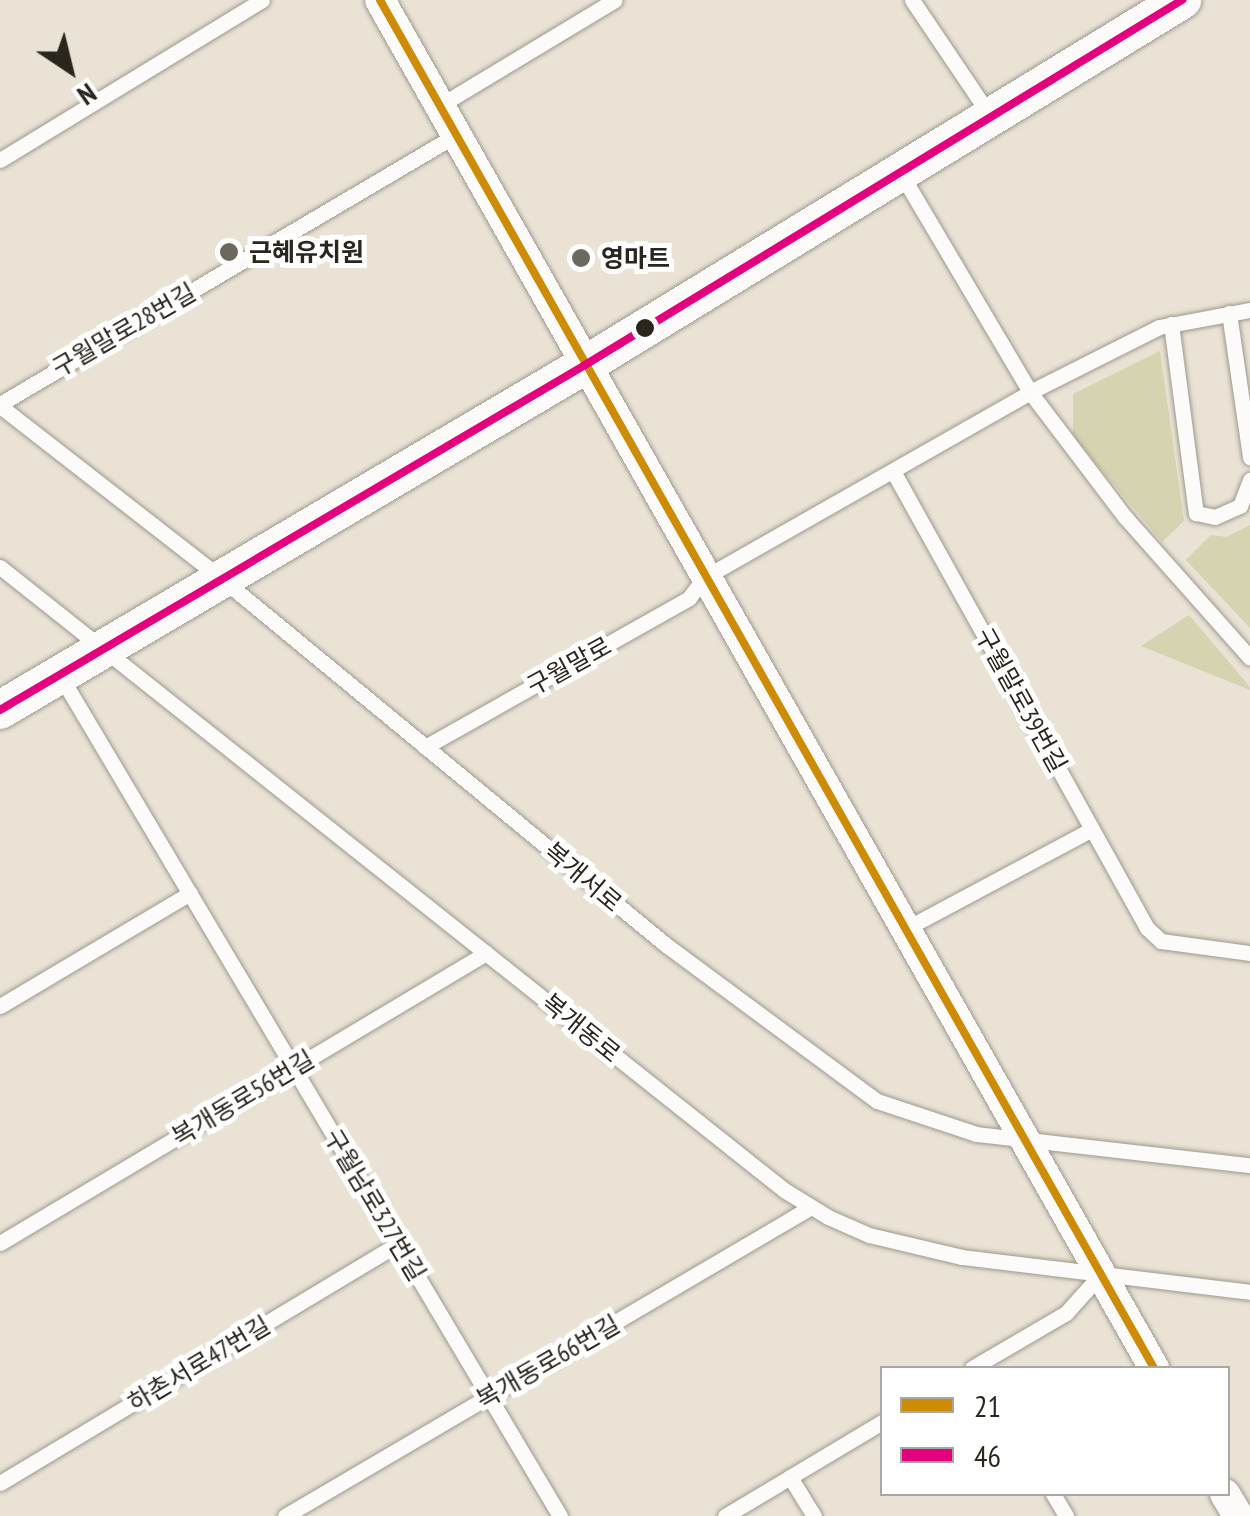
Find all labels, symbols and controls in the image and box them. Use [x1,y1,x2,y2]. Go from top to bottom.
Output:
north arrow [20,20,120,120]
text: N [71,75,104,114]
place label: 근혜유치원 [249,237,364,267]
marker: 근혜유치원 [218,241,240,263]
place label: 영마트 [601,243,670,273]
marker: 영마트 [570,247,592,269]
street label: 구월말로28번길 [47,277,201,383]
unlabelled marker [635,318,655,338]
street label: 구월말로39번길 [969,623,1073,777]
street label: 구월말로 [521,631,617,701]
street label: 복개서로 [538,836,628,918]
street label: 복개동로 [536,987,626,1069]
street label: 복개동로56번길 [166,1044,320,1152]
street label: 구월남로327번길 [318,1124,432,1286]
street label: 복개동로66번길 [471,1309,625,1415]
street label: 하촌서로47번길 [122,1310,276,1418]
legend [880,1366,1230,1496]
text: 21 [974,1386,1001,1425]
text: 46 [974,1436,1001,1475]

